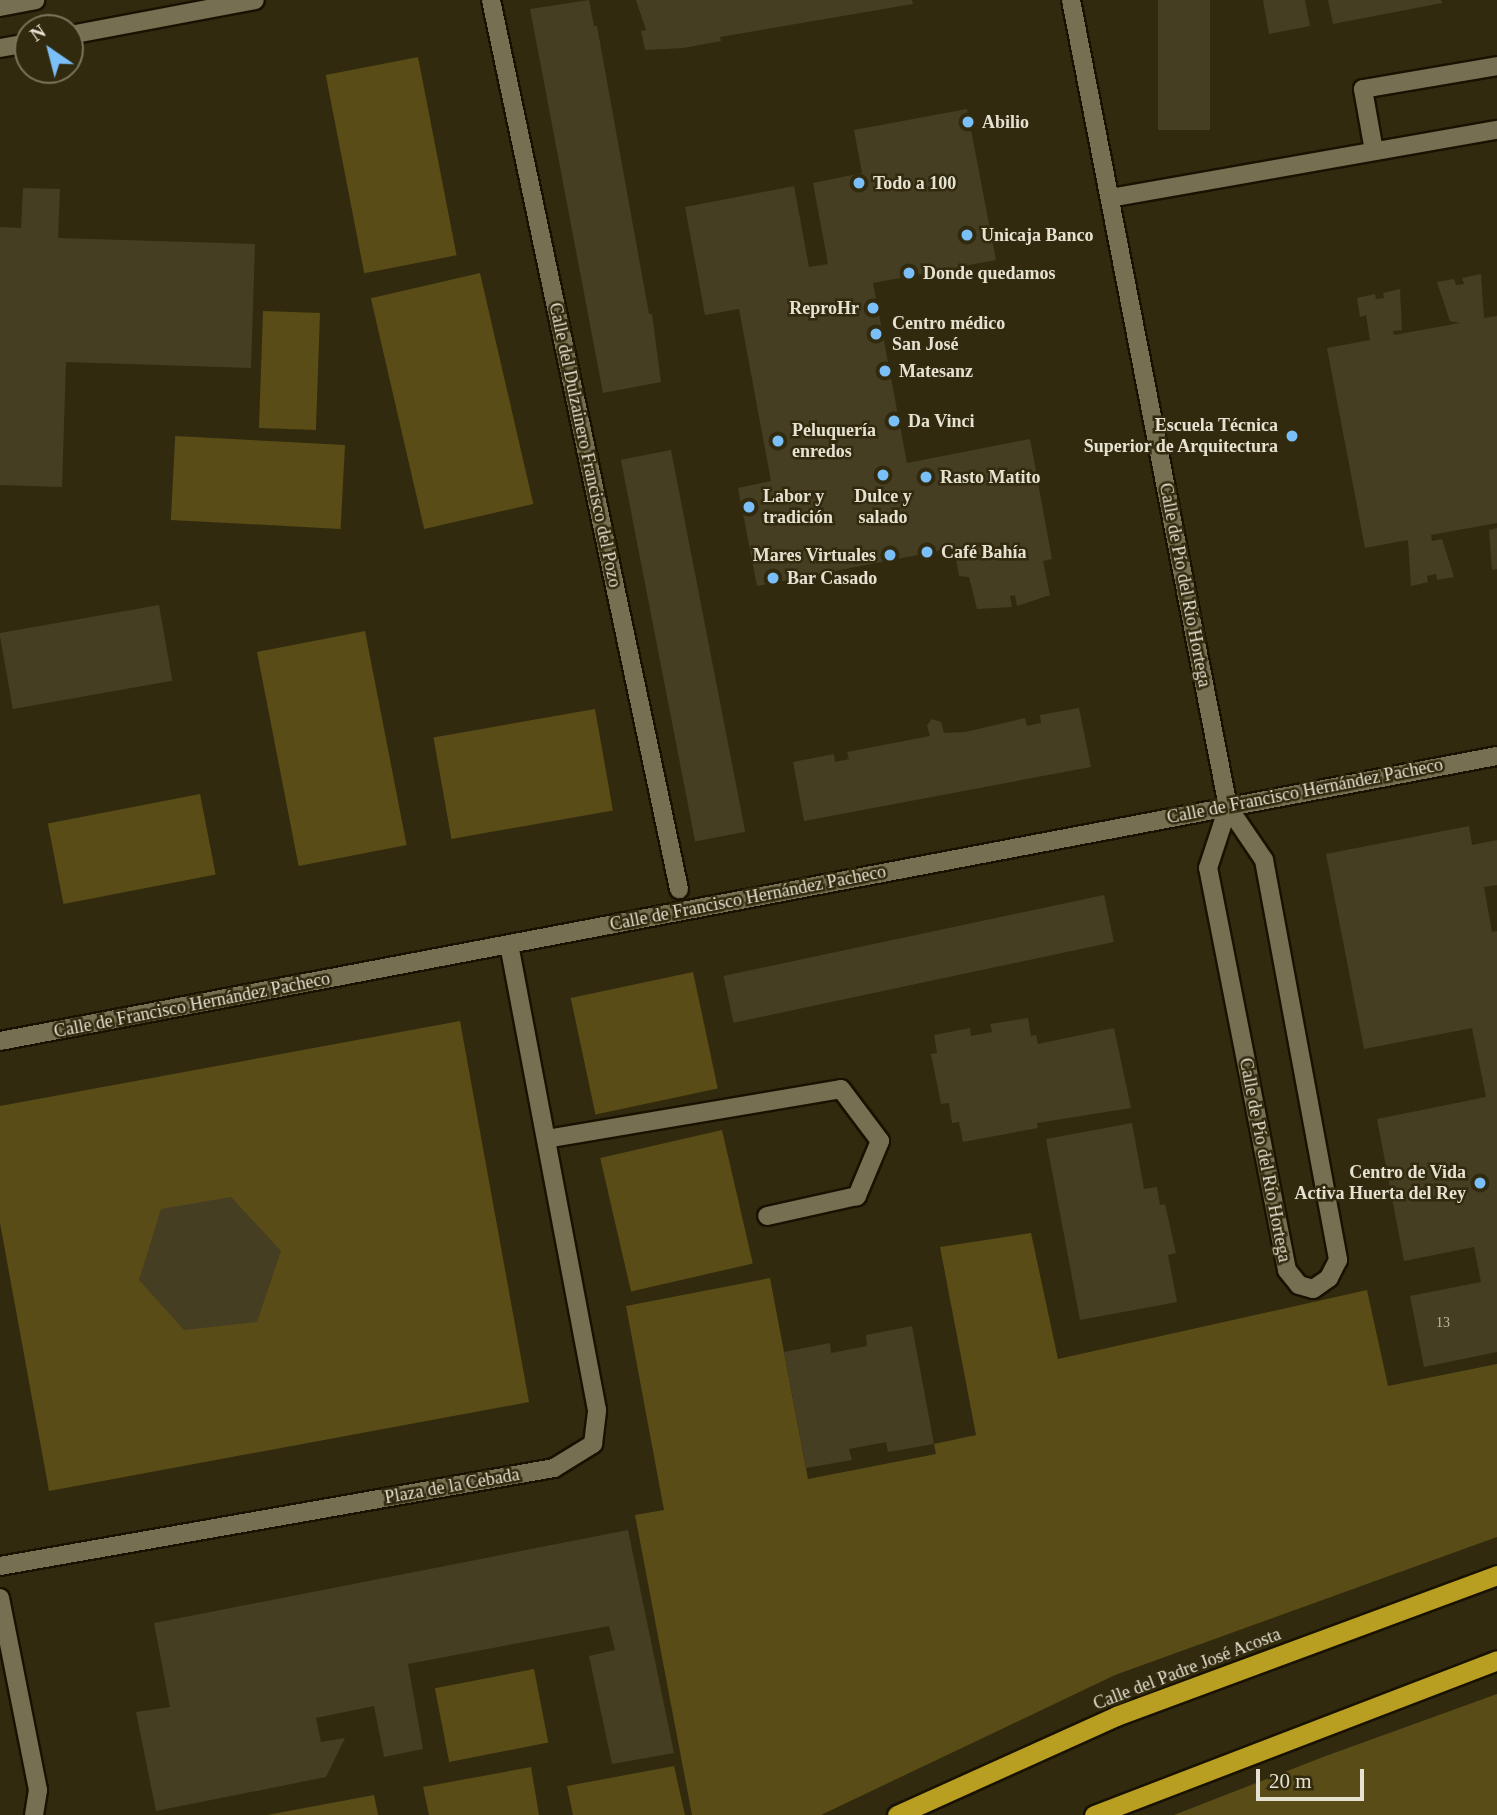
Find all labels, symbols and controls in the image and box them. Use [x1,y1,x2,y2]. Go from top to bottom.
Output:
north arrow [14,14,84,84]
text: N [26,20,49,46]
place label: Abilio [982,111,1029,133]
marker: Abilio [960,114,976,130]
place label: Todo a 100 [873,172,956,194]
marker: Todo a 100 [851,175,867,191]
place label: Unicaja Banco [981,224,1094,246]
marker: Unicaja Banco [959,227,975,243]
place label: Donde quedamos [923,262,1056,284]
marker: Donde quedamos [901,265,917,281]
place label: ReproHr [789,297,859,319]
marker: ReproHr [865,300,881,316]
street label: Calle del Dulzainero Francisco del Pozo [544,301,626,589]
place label: Centro médico San José [892,313,1005,356]
marker: Centro médico San José [866,324,886,344]
place label: Matesanz [899,360,973,382]
marker: Matesanz [877,363,893,379]
place label: Da Vinci [908,410,975,432]
marker: Da Vinci [886,413,902,429]
place label: Escuela Técnica Superior de Arquitectura [1082,415,1278,458]
place label: Peluquería enredos [792,420,876,462]
marker: Escuela Técnica Superior de Arquitectura [1284,428,1300,444]
marker: Peluquería enredos [770,433,786,449]
place label: Rasto Matito [940,466,1040,488]
marker: Dulce y salado [875,467,891,483]
marker: Rasto Matito [918,469,934,485]
street label: Calle de Pío del Río Hortega [1155,481,1215,689]
place label: Labor y tradición [763,486,833,528]
place label: Dulce y salado [854,486,912,528]
marker: Labor y tradición [741,499,757,515]
place label: Café Bahía [941,541,1026,563]
place label: Mares Virtuales [753,544,876,566]
marker: Café Bahía [919,544,935,560]
marker: Mares Virtuales [882,547,898,563]
place label: Bar Casado [787,567,878,589]
marker: Bar Casado [765,570,781,586]
street label: Calle de Francisco Hernández Pacheco [1165,754,1445,828]
street label: Calle de Francisco Hernández Pacheco [608,861,888,935]
street label: Calle de Francisco Hernández Pacheco [52,968,332,1042]
street label: Calle de Pío del Río Hortega [1235,1056,1295,1264]
place label: Centro de Vida Activa Huerta del Rey [1295,1162,1466,1204]
marker: Centro de Vida Activa Huerta del Rey [1472,1175,1488,1191]
house number: 13 [1436,1315,1450,1331]
street label: Plaza de la Cebada [383,1464,521,1508]
street label: Calle del Padre José Acosta [1090,1623,1284,1715]
scale bar [1259,1756,1368,1800]
text: 20 m [1269,1769,1312,1793]

